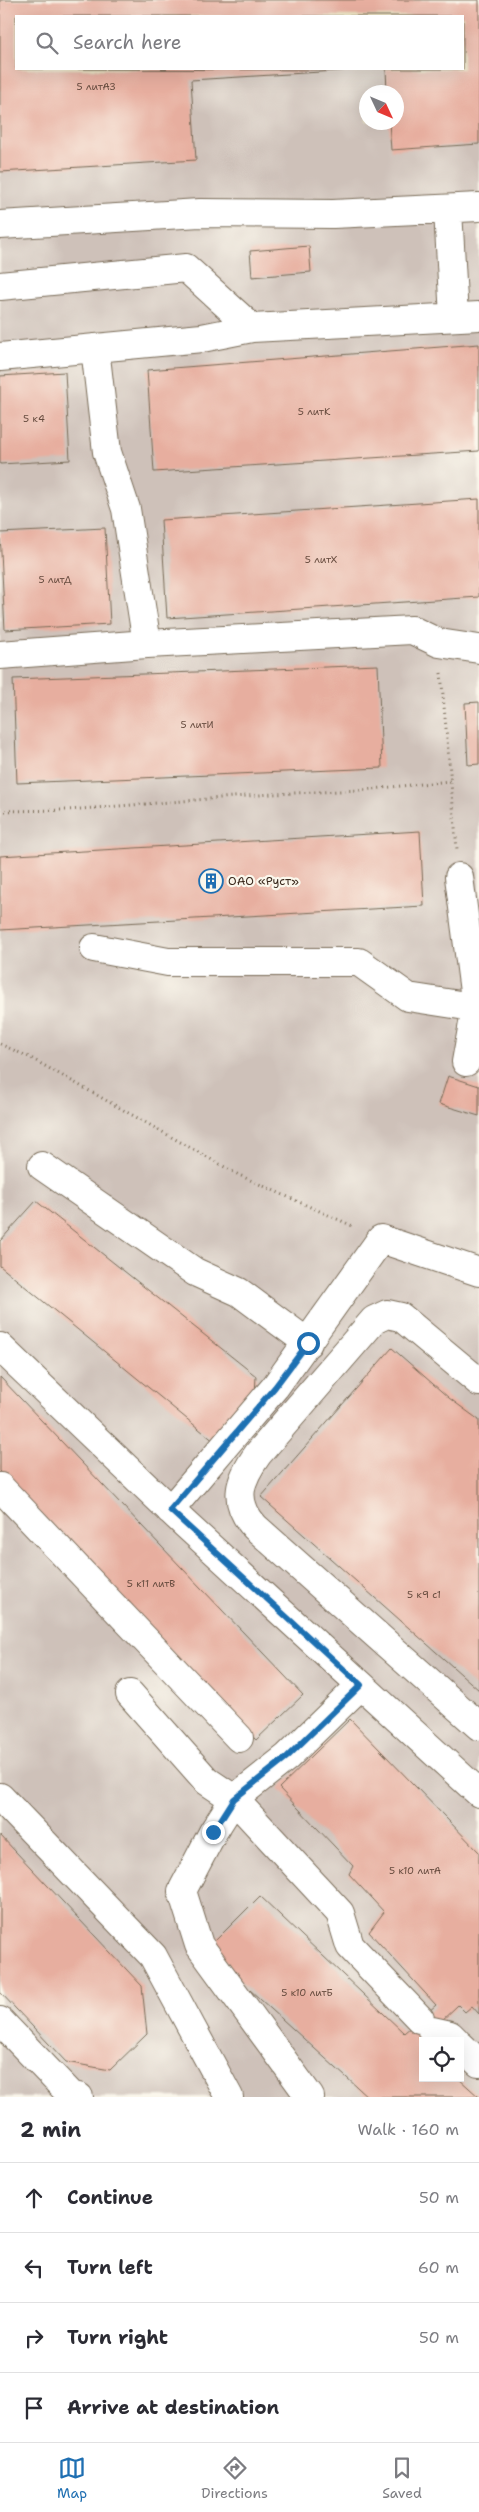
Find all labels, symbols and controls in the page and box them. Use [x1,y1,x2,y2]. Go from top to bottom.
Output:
search box [15,15,464,70]
icon: search [33,29,61,57]
text: Search here [73,30,182,55]
house number: 5 литАЗ [77,80,115,93]
north arrow [359,85,404,130]
house number: 5 литК [298,405,331,418]
house number: 5 к4 [23,412,45,425]
house number: 5 литХ [305,553,338,566]
house number: 5 литД [38,573,72,586]
house number: 5 литИ [180,718,214,731]
building icon: ОАО «Руст» [198,868,224,894]
place label: ОАО «Руст» [228,873,299,889]
route start [297,1332,320,1355]
house number: 5 к11 литВ [127,1577,175,1590]
house number: 5 к9 с1 [407,1588,441,1601]
route end [202,1821,225,1844]
house number: 5 к10 литА [389,1864,441,1877]
house number: 5 к10 литБ [281,1986,333,1999]
map controls [419,2037,464,2082]
button: locate [419,2037,464,2082]
text: 2 min [20,2116,81,2144]
text: Walk · 160 m [358,2119,459,2140]
icon: ahead [20,2184,48,2212]
text: Continue [67,2185,153,2210]
text: 50 m [419,2187,459,2208]
icon: left [20,2254,48,2282]
text: Turn left [67,2255,153,2280]
text: 60 m [418,2257,459,2278]
icon: right [20,2324,48,2352]
text: Turn right [67,2325,168,2350]
text: 50 m [419,2327,459,2348]
icon: arrive [20,2394,48,2422]
text: Arrive at destination [67,2395,279,2420]
tab: Map [57,2454,87,2502]
tab: Directions [201,2454,268,2502]
tab: Saved [382,2454,422,2502]

